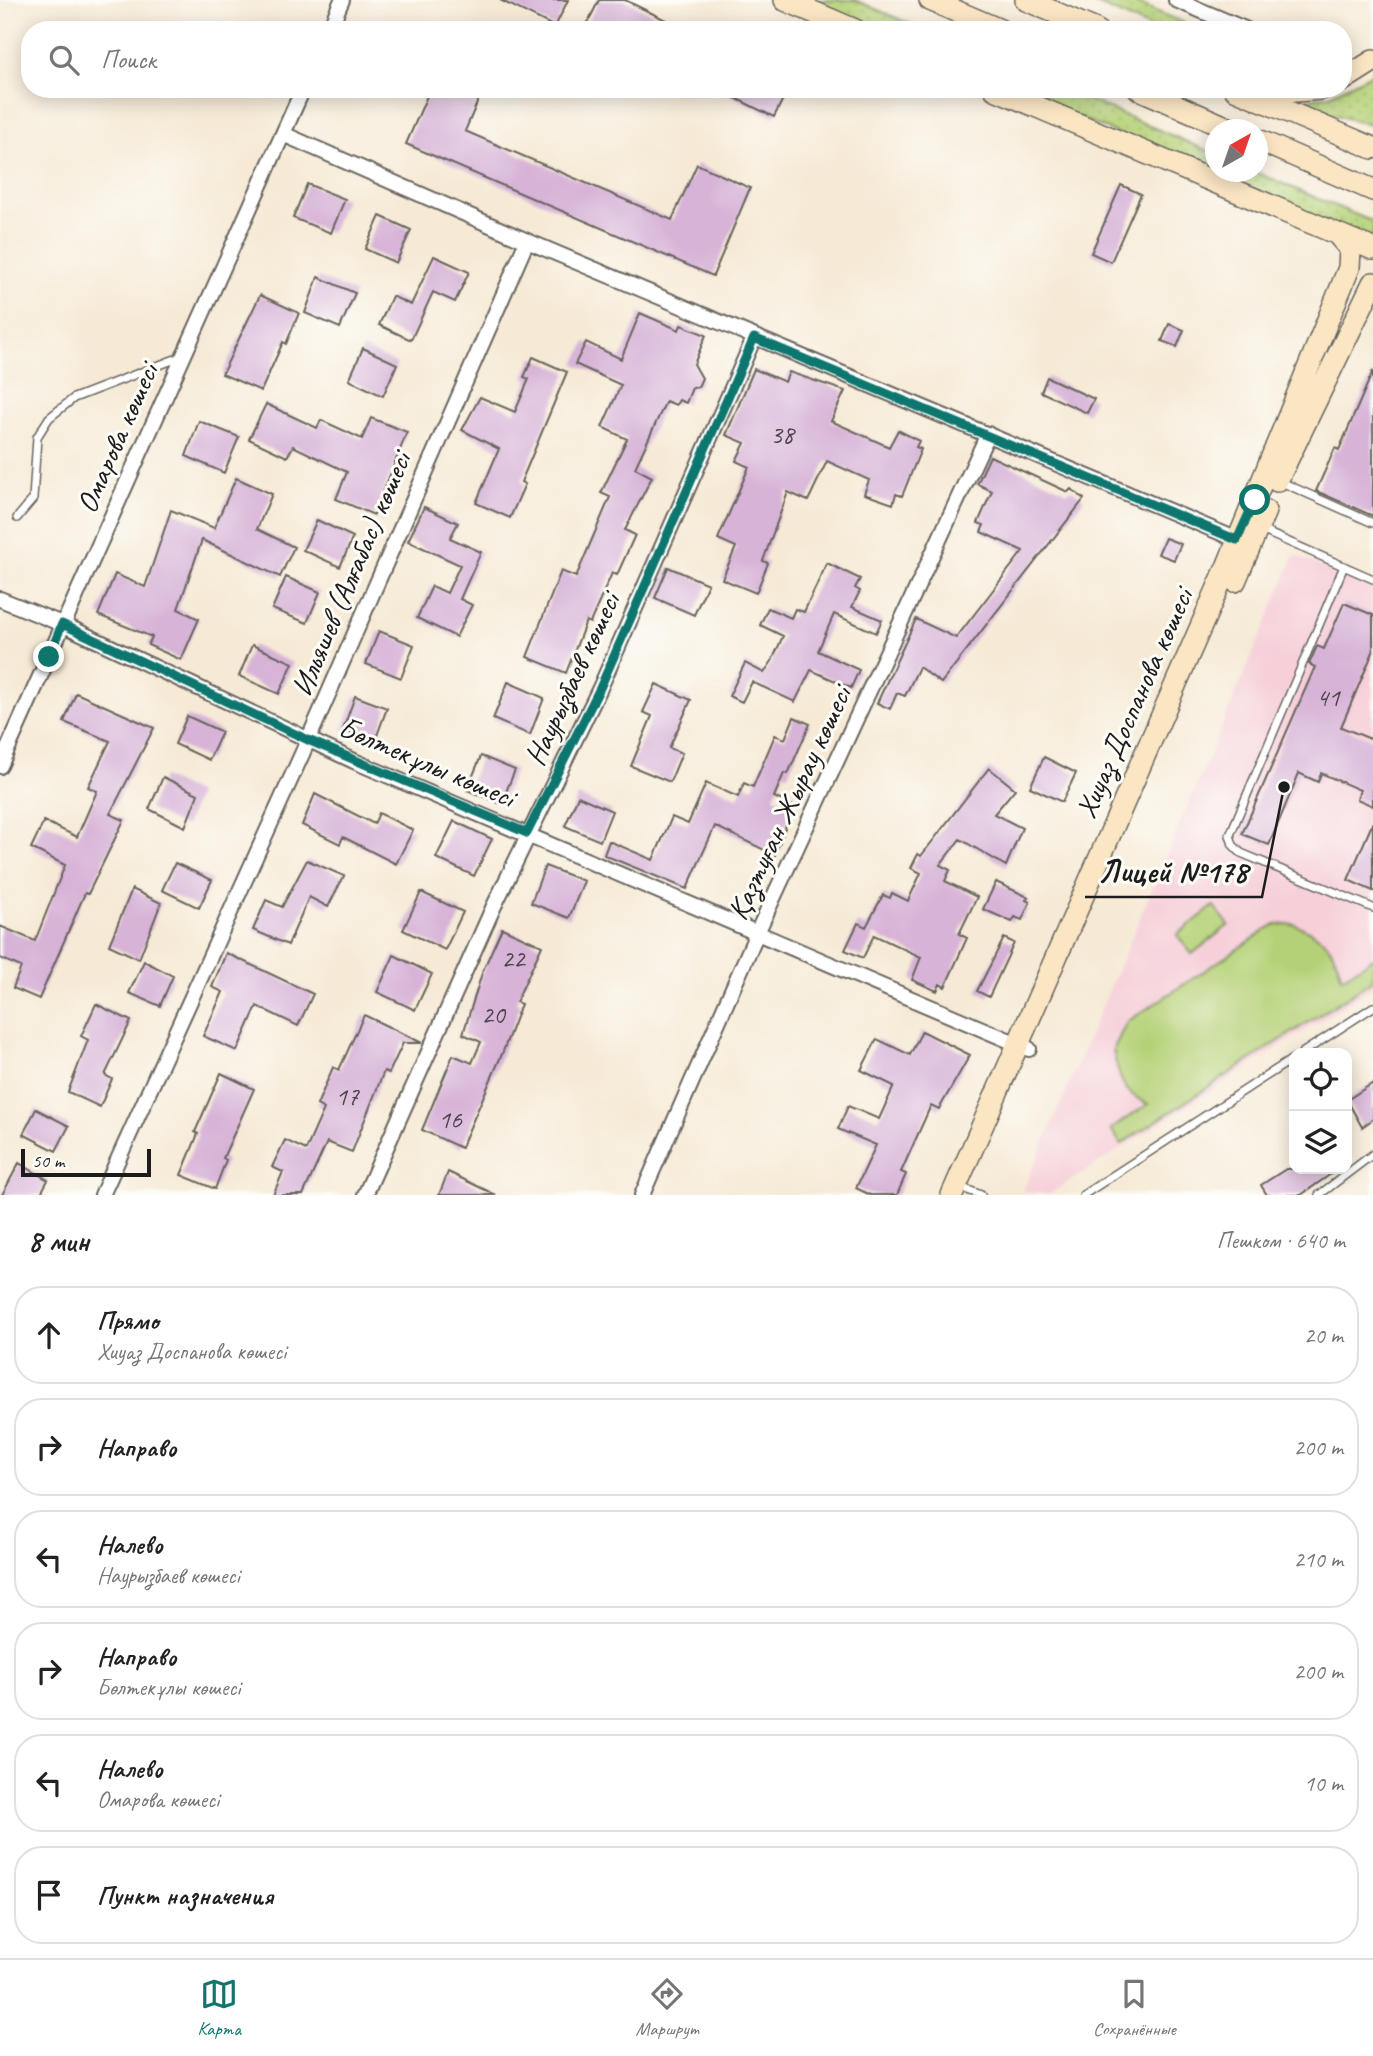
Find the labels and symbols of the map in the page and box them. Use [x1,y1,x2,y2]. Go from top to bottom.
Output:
north arrow [1205,119,1268,182]
street label: Омарова көшесі [67,354,168,519]
house number: 38 [770,418,796,451]
street label: Ильяшев (Алғабас) көшесі [282,443,421,702]
route start [1239,484,1270,515]
street label: Хиуаз Доспанова көшесі [1066,579,1203,824]
street label: Наурызбаев көшесі [515,584,630,771]
route end [33,641,64,672]
street label: Қазтуған Жырау көшесі [718,677,861,926]
house number: 41 [1316,681,1341,714]
street label: Бөлтекұлы көшесі [333,708,524,817]
callout: Лицей №178 [1085,844,1262,897]
text: Лицей №178 [1098,851,1251,892]
house number: 22 [501,942,527,975]
house number: 20 [481,998,507,1031]
house number: 17 [335,1080,360,1113]
house number: 16 [438,1103,463,1136]
scale bar [21,1146,150,1178]

